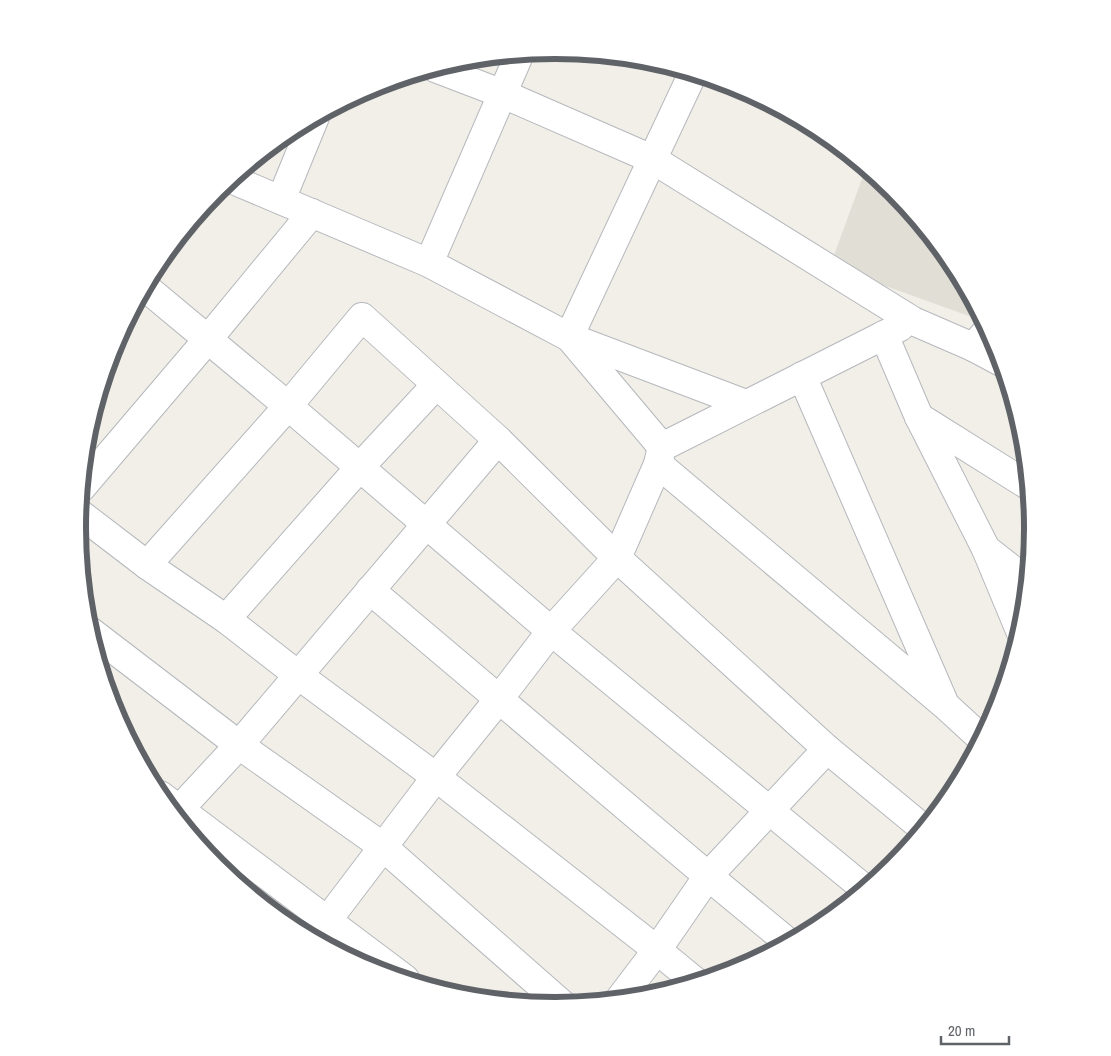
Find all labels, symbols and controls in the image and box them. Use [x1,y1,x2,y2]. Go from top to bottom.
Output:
scale bar [941,1014,1008,1046]
text: 20 m [948,1020,975,1041]

